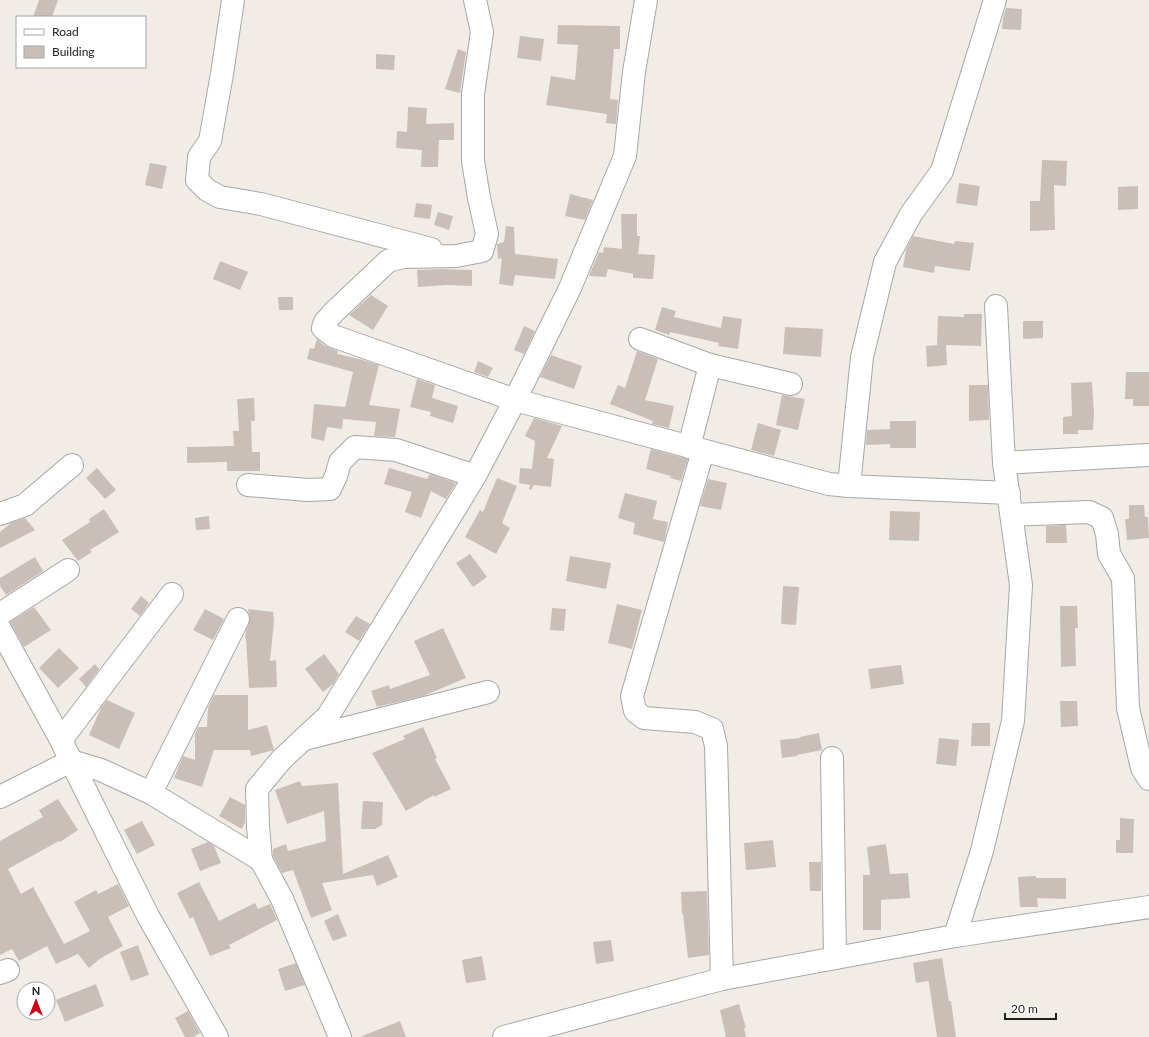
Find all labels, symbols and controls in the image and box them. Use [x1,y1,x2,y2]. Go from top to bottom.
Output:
legend [16,16,146,68]
text: Road [52,24,79,39]
text: Building [52,44,95,59]
north arrow [16,981,56,1021]
text: N [32,984,40,997]
scale bar [1005,995,1056,1021]
text: 20 m [1011,1001,1038,1016]

